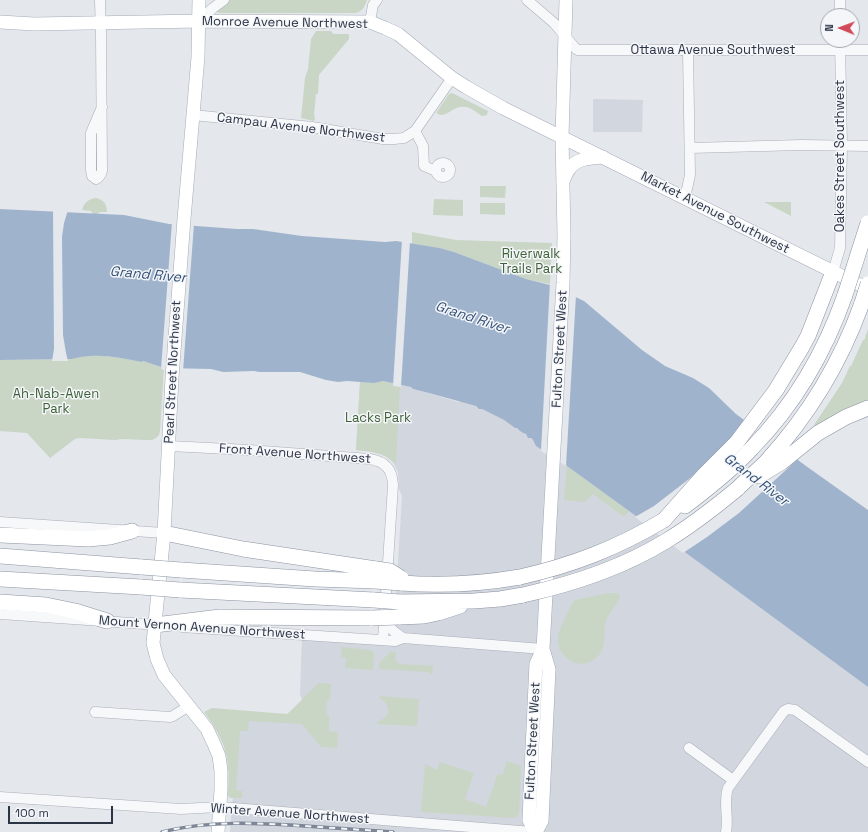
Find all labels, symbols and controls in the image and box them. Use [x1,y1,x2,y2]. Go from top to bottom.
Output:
north arrow [820,8,860,48]
street label: Monroe Avenue Northwest [202,14,368,32]
text: N [822,24,836,32]
street label: Ottawa Avenue Southwest [630,42,796,58]
street label: Oakes Street Southwest [832,80,848,232]
street label: Campau Avenue Northwest [216,110,386,146]
street label: Market Avenue Southwest [638,169,792,257]
park label: Riverwalk Trails Park [500,246,562,277]
water label: Grand River [109,263,187,287]
street label: Fulton Street West [549,290,571,408]
water label: Grand River [433,298,511,338]
street label: Pearl Street Northwest [161,300,185,444]
park label: Ah-Nab-Awen Park [13,386,99,417]
park label: Lacks Park [345,410,411,426]
street label: Front Avenue Northwest [219,441,371,467]
water label: Grand River [720,450,792,510]
street label: Mount Vernon Avenue Northwest [98,613,306,643]
street label: Fulton Street West [522,682,544,800]
scale bar [10,798,115,824]
street label: Winter Avenue Northwest [210,801,370,827]
text: 100 m [15,805,49,821]

